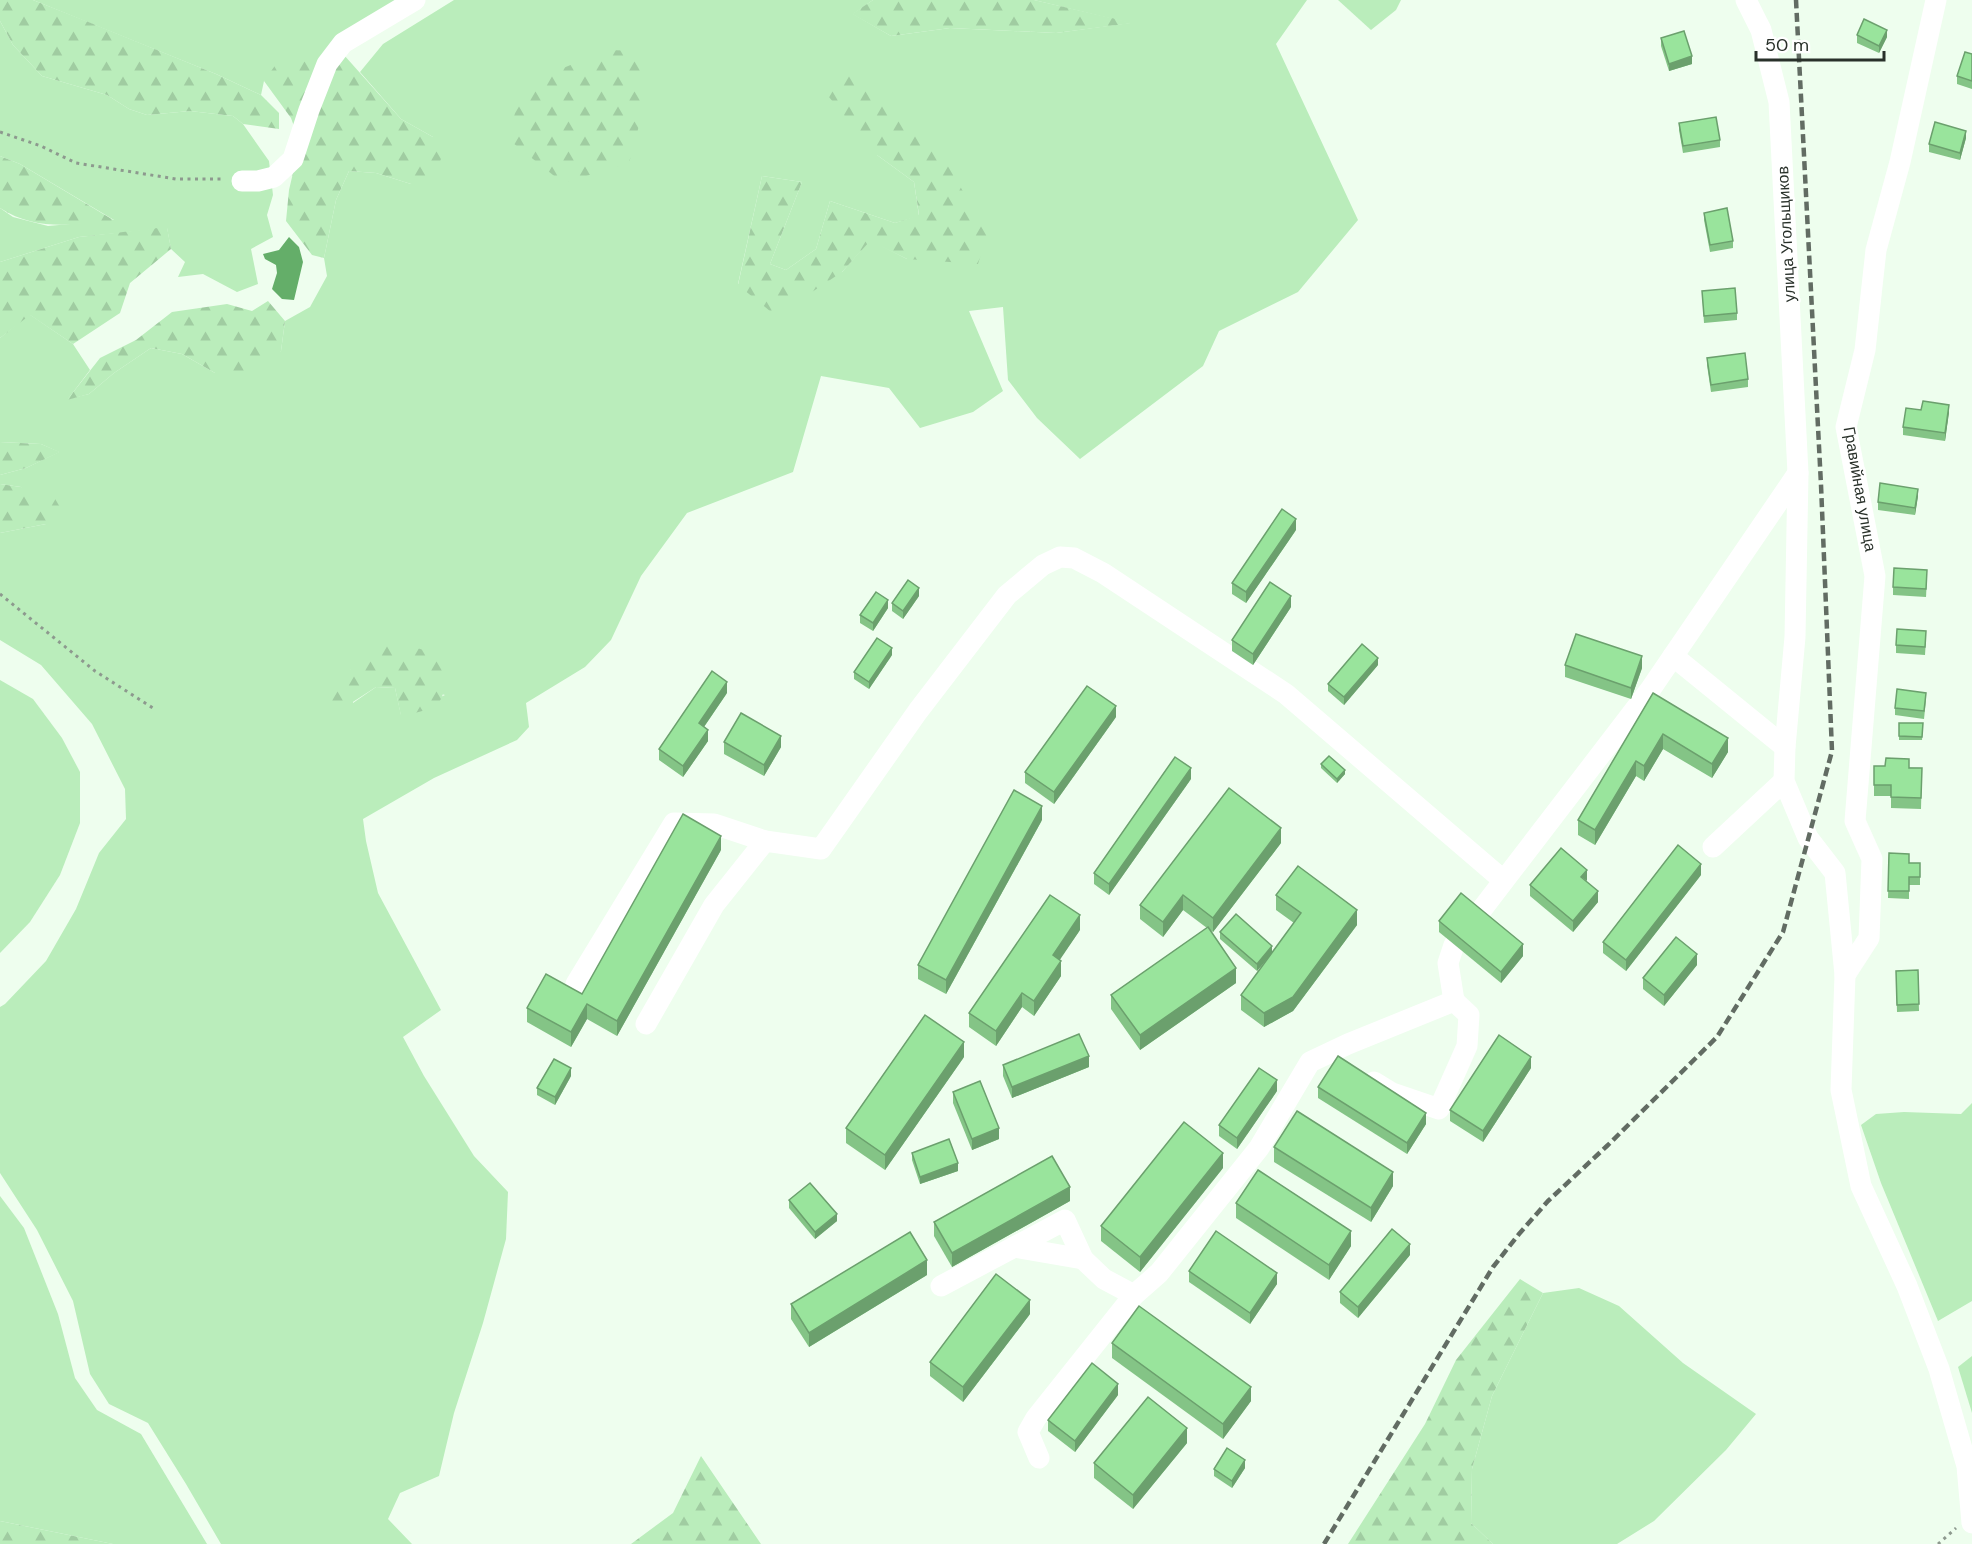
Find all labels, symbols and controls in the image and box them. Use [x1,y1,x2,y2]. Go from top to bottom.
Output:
scale bar [1756,24,1884,62]
text: 50 m [1765,33,1809,57]
street label: улица Угольщиков [1772,166,1800,302]
street label: Гравийная улица [1839,425,1881,553]

